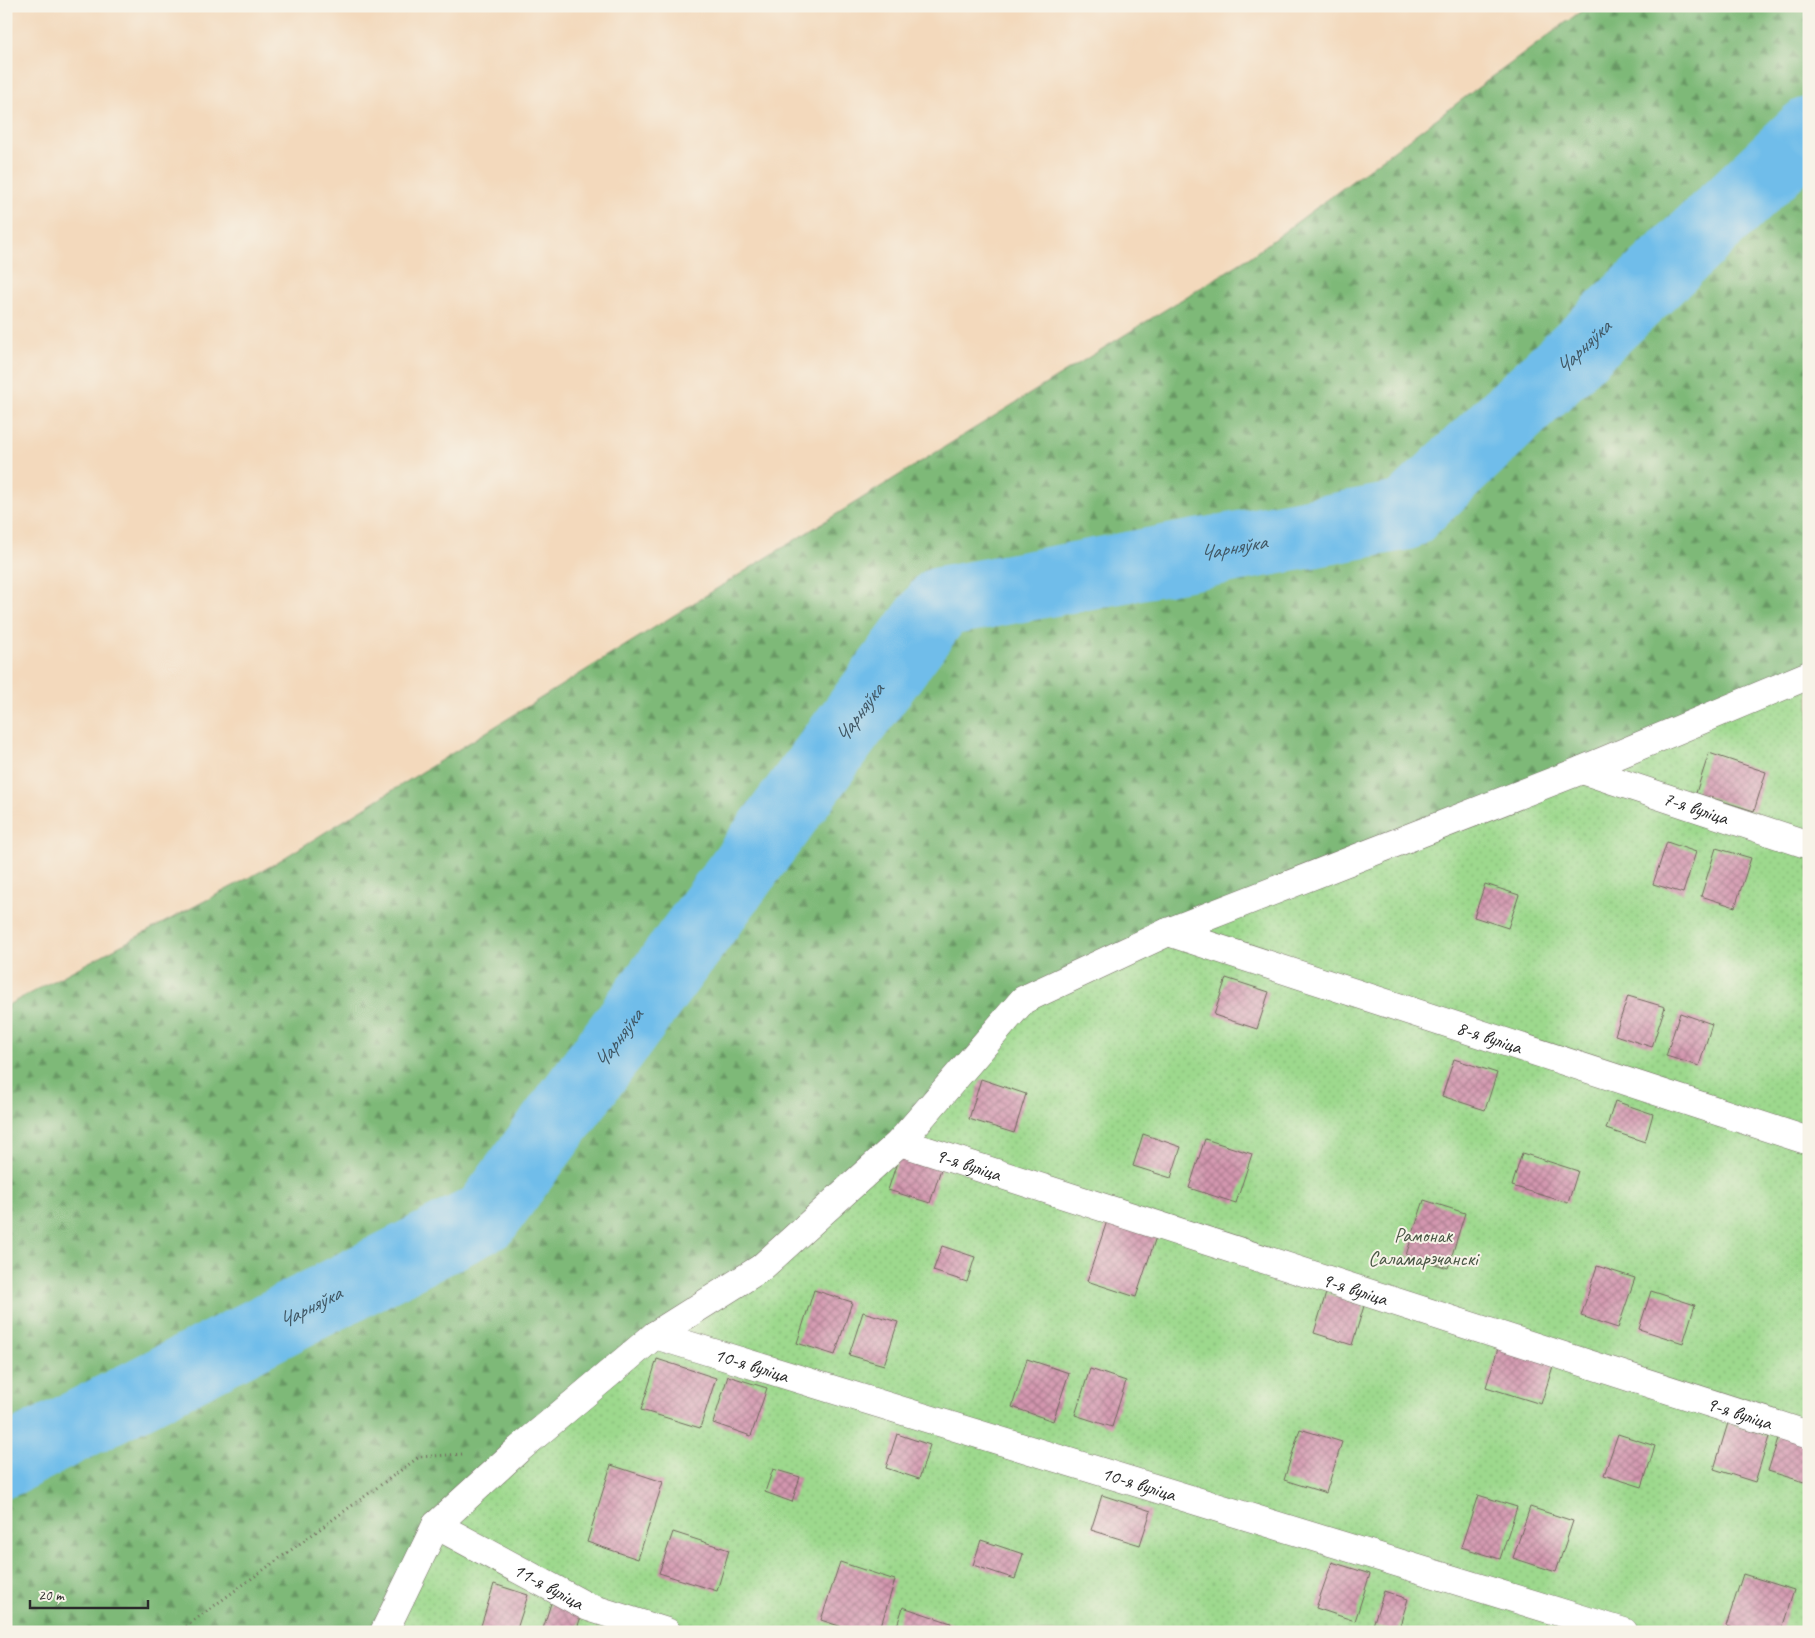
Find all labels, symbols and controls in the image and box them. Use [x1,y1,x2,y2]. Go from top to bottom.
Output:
water label: Чарняўка [1549,313,1618,380]
water label: Чарняўка [1197,528,1270,566]
water label: Чарняўка [828,677,891,748]
street label: 7-я вуліца [1660,786,1733,831]
water label: Чарняўка [588,1002,650,1073]
street label: 8-я вуліца [1453,1015,1526,1060]
street label: 9-я вуліца [933,1142,1005,1187]
park label: Рамонак Саламарэчанскі [1368,1223,1480,1271]
street label: 9-я вуліца [1319,1267,1392,1312]
water label: Чарняўка [274,1279,347,1334]
street label: 10-я вуліца [711,1342,793,1389]
street label: 9-я вуліца [1703,1391,1776,1436]
street label: 10-я вуліца [1099,1461,1180,1507]
street label: 11-я вуліца [509,1557,589,1616]
scale bar [30,1578,148,1610]
text: 20 m [38,1586,65,1605]

